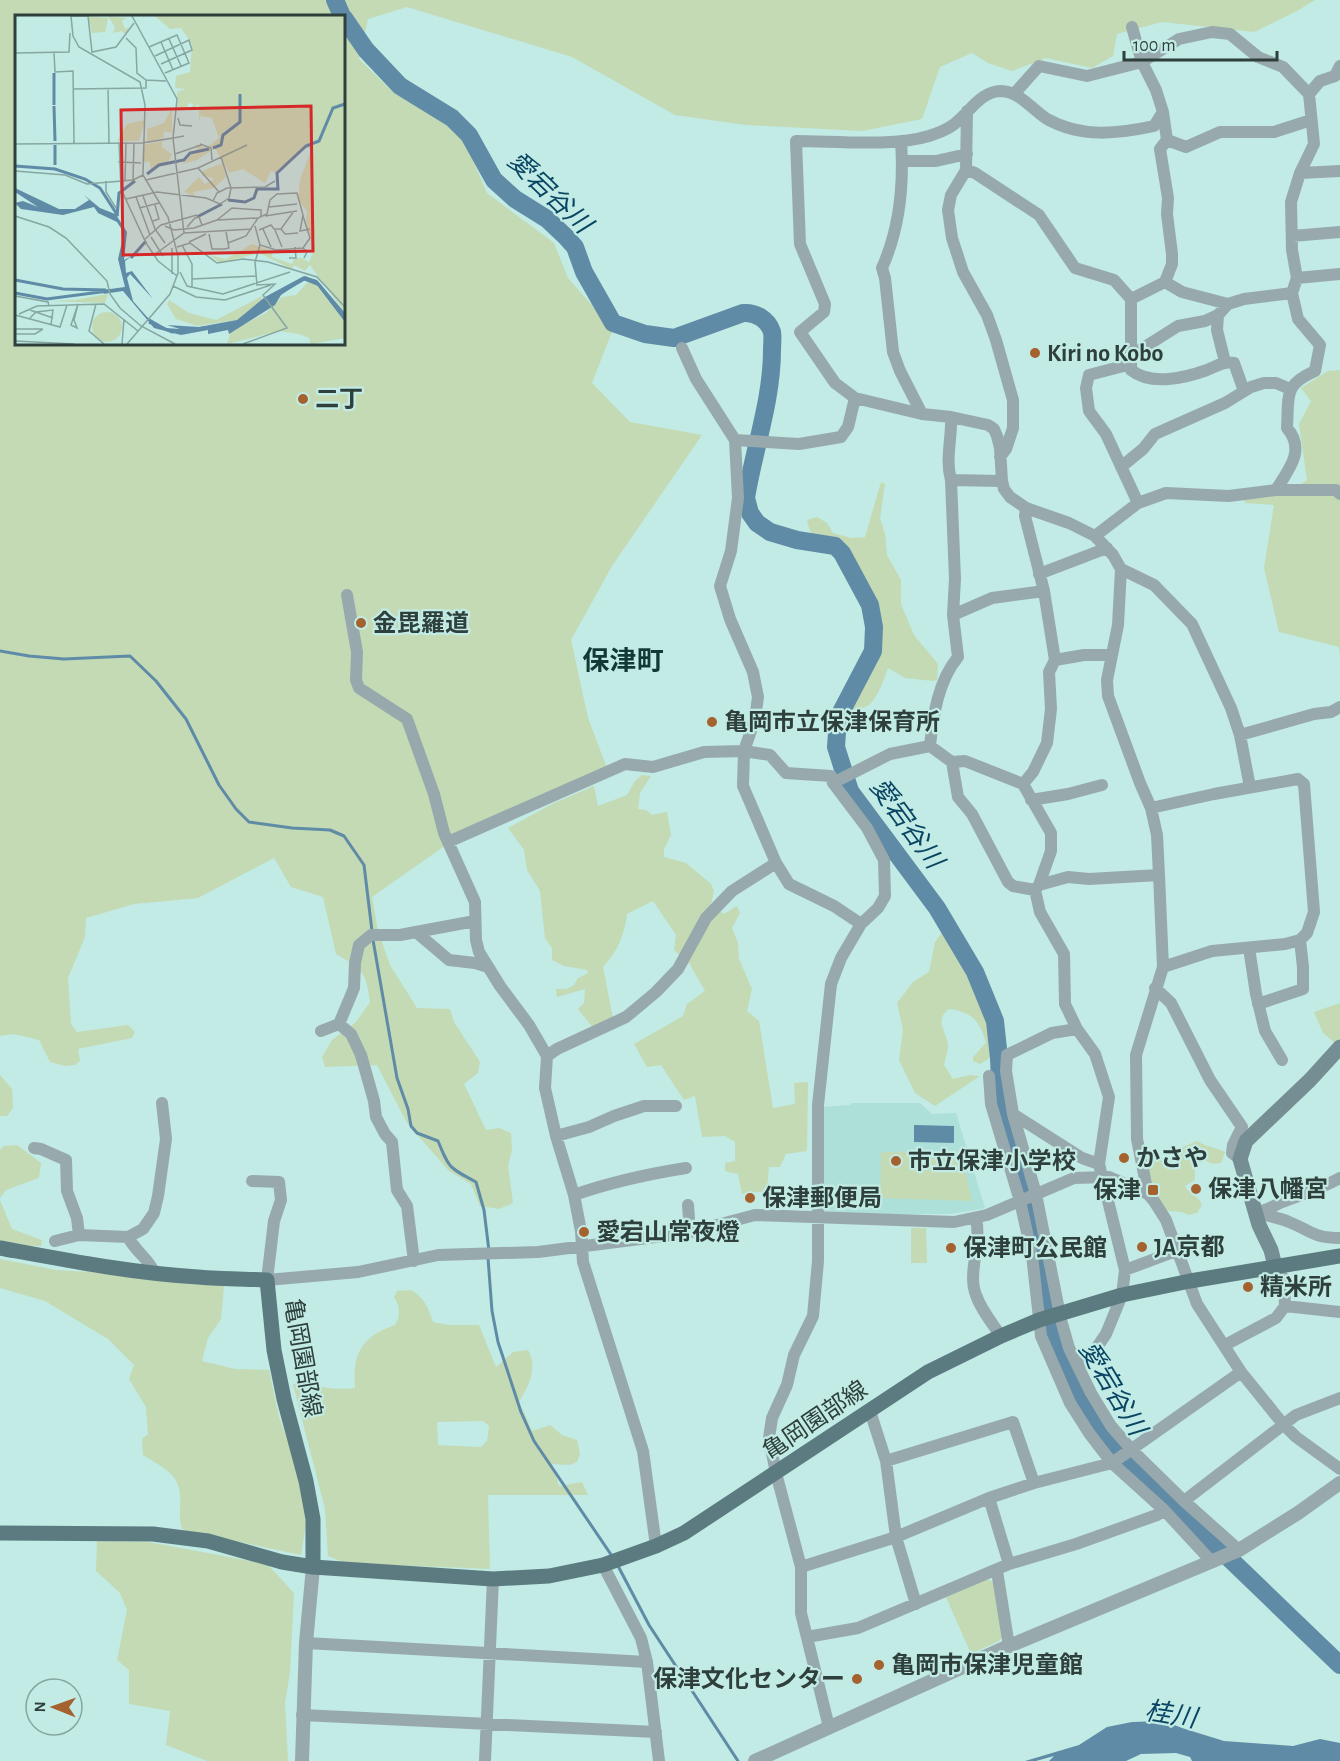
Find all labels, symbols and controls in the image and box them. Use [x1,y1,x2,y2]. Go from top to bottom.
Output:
inset map [15,15,345,345]
scale bar [1124,24,1277,62]
text: 100 m [1133,37,1176,55]
water label: 愛宕谷川 [503,147,599,240]
place label: Kiri no Kobo [1047,342,1164,366]
marker: Kiri no Kobo [1028,346,1042,360]
place label: 二丁 [315,388,363,412]
marker: 二丁 [296,392,310,406]
place label: 金毘羅道 [373,610,469,636]
marker: 金毘羅道 [354,616,368,630]
district label: 保津町 [583,647,664,675]
place label: 亀岡市立保津保育所 [724,709,940,735]
marker: 亀岡市立保津保育所 [705,715,719,729]
water label: 愛宕谷川 [865,773,950,876]
place label: かさや [1136,1146,1208,1171]
place label: 市立保津小学校 [908,1148,1076,1174]
marker: かさや [1117,1151,1131,1165]
marker: 市立保津小学校 [889,1154,903,1168]
place label: 保津八幡宮 [1208,1176,1328,1202]
place label: 保津 [1093,1177,1141,1203]
marker: 保津八幡宮 [1189,1182,1203,1196]
marker: 保津 [1146,1183,1160,1197]
place label: 保津郵便局 [762,1185,882,1211]
marker: 保津郵便局 [743,1191,757,1205]
place label: 愛宕山常夜燈 [596,1219,740,1245]
marker: 愛宕山常夜燈 [577,1225,591,1239]
place label: JA京都 [1154,1234,1224,1260]
place label: 保津町公民館 [963,1235,1107,1261]
marker: JA京都 [1135,1240,1149,1254]
marker: 保津町公民館 [944,1241,958,1255]
place label: 精米所 [1260,1274,1332,1300]
marker: 精米所 [1241,1280,1255,1294]
street label: 亀岡園部線 [280,1297,326,1419]
water label: 愛宕谷川 [1074,1337,1152,1442]
street label: 亀岡園部線 [758,1376,872,1464]
place label: 亀岡市保津児童館 [891,1652,1083,1678]
marker: 亀岡市保津児童館 [872,1658,886,1672]
place label: 保津文化センター [653,1666,845,1692]
marker: 保津文化センター [850,1672,864,1686]
north arrow [24,1677,84,1737]
water label: 桂川 [1143,1697,1202,1732]
text: N [32,1701,48,1712]

